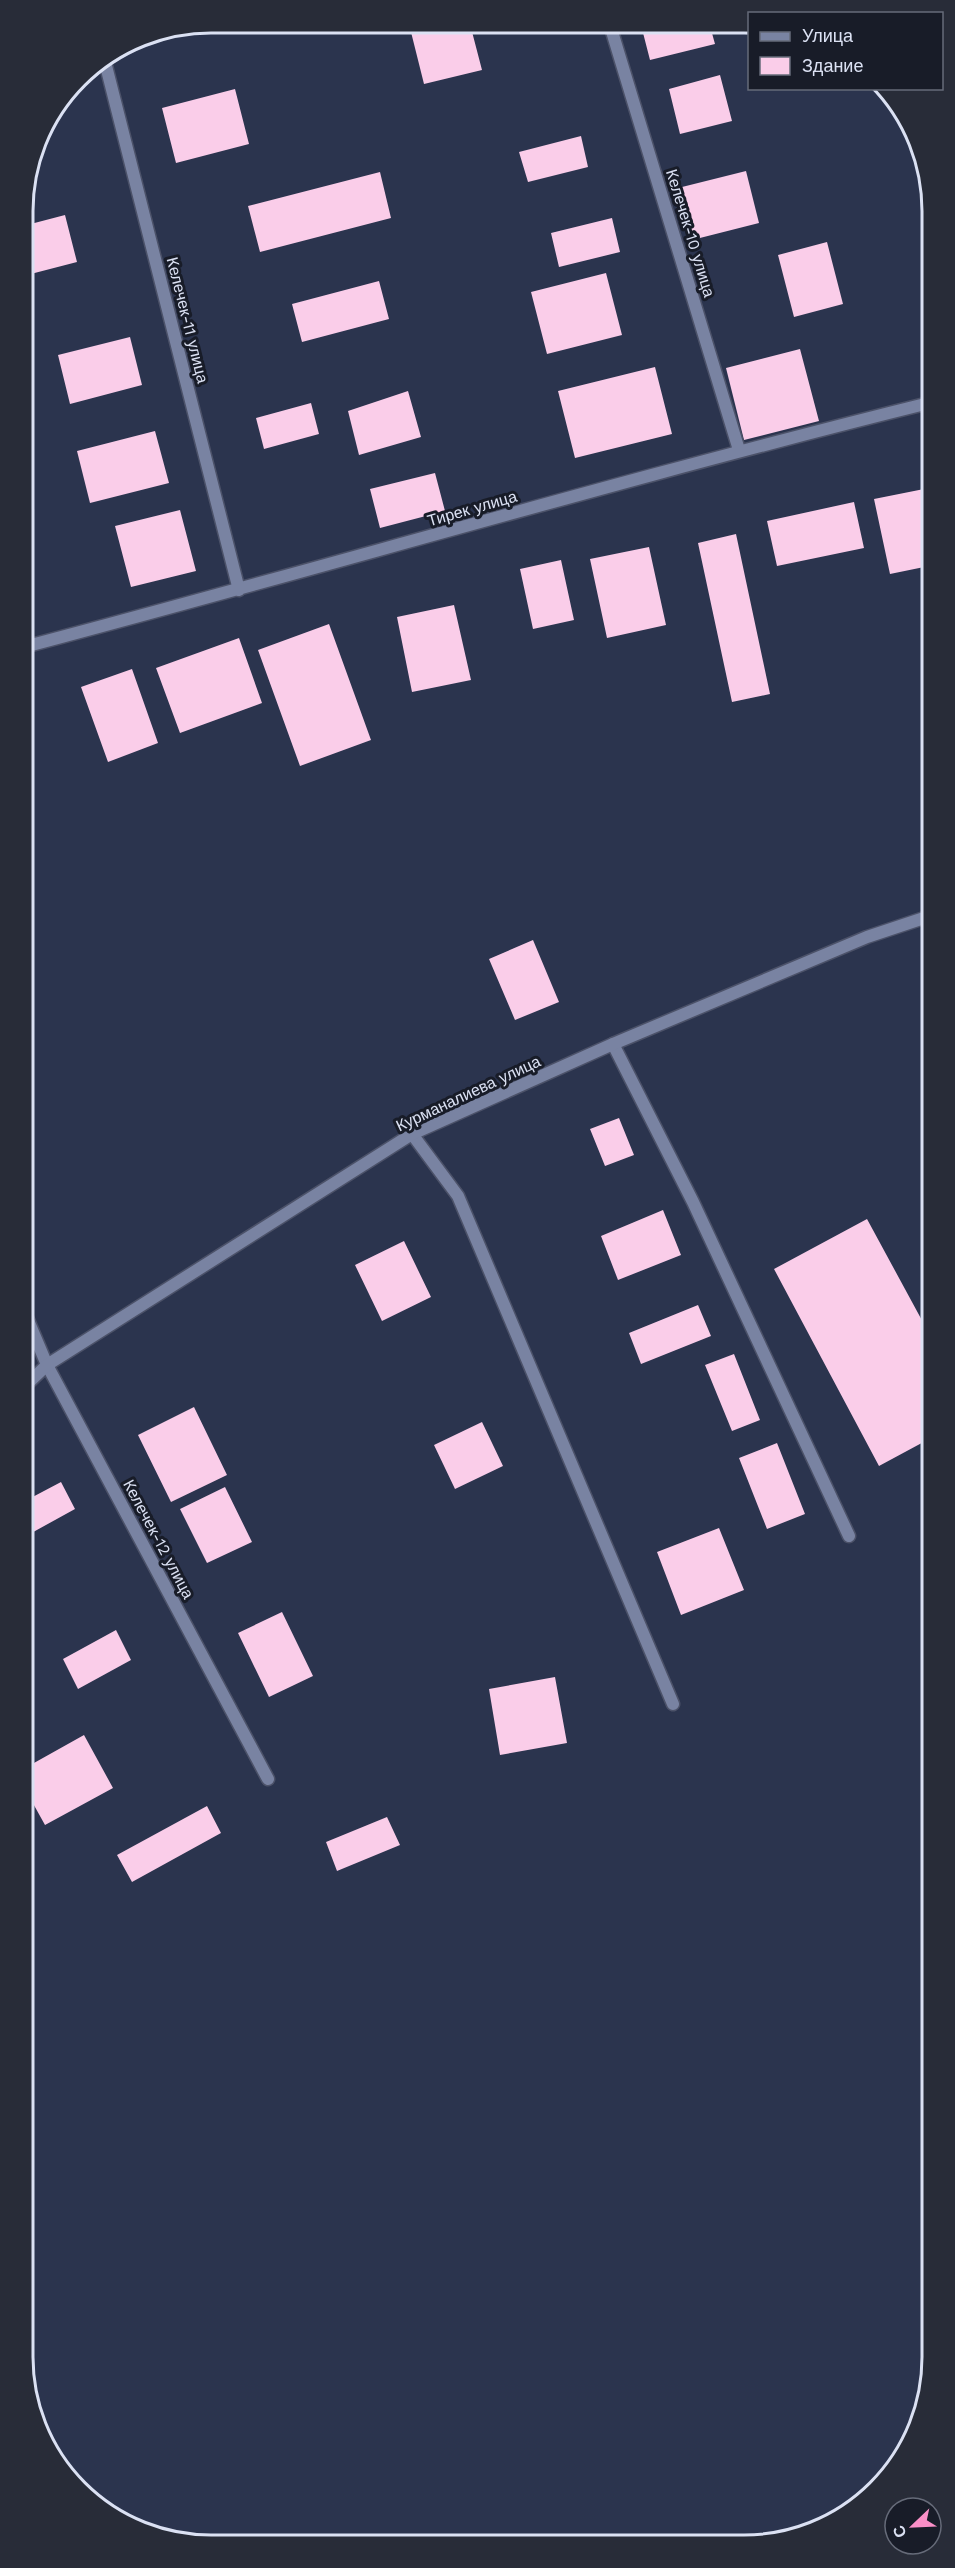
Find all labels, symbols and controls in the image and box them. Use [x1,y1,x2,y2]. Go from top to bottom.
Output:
legend [748,12,943,90]
text: Улица [802,25,854,46]
text: Здание [802,55,863,76]
street label: Келечек-10 улица [662,167,719,299]
street label: Келечек-11 улица [163,255,212,385]
street label: Тирек улица [425,487,519,530]
street label: Курманалиева улица [393,1052,544,1135]
street label: Келечек-12 улица [119,1476,198,1602]
north arrow [883,2496,943,2556]
text: С [888,2522,911,2541]

